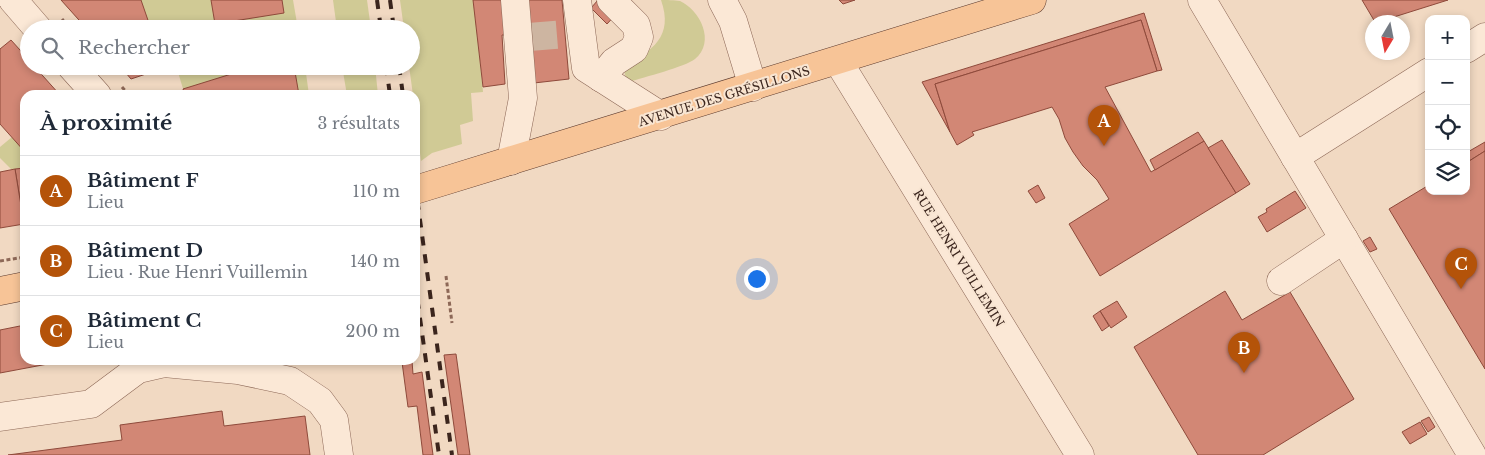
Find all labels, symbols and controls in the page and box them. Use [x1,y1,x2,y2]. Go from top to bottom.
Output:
north arrow [1365,15,1410,60]
map controls [1425,15,1470,195]
button: + [1425,15,1470,60]
search box [20,20,420,75]
icon: search [38,34,66,62]
text: Rechercher [78,36,190,59]
button: − [1425,60,1470,105]
street label: AVENUE DES GRÉSILLONS [635,62,812,130]
pin: A [1088,105,1120,146]
button: locate [1425,105,1470,150]
text: À proximité [40,110,172,136]
text: 3 résultats [318,113,400,133]
button: layers [1425,150,1470,195]
text: Bâtiment F [87,169,199,192]
text: A [50,181,62,201]
text: 110 m [353,181,400,201]
street label: RUE HENRI VUILLEMIN [910,186,1008,330]
text: Lieu [87,192,124,212]
text: Bâtiment D [87,239,203,262]
pin: C [1445,248,1477,289]
text: B [50,251,62,271]
text: 140 m [350,251,400,271]
text: Lieu · Rue Henri Vuillemin [87,262,308,282]
your location [744,266,770,292]
text: Bâtiment C [87,309,201,332]
text: C [49,321,63,341]
text: 200 m [346,321,400,341]
text: Lieu [87,332,124,352]
pin: B [1228,332,1260,373]

